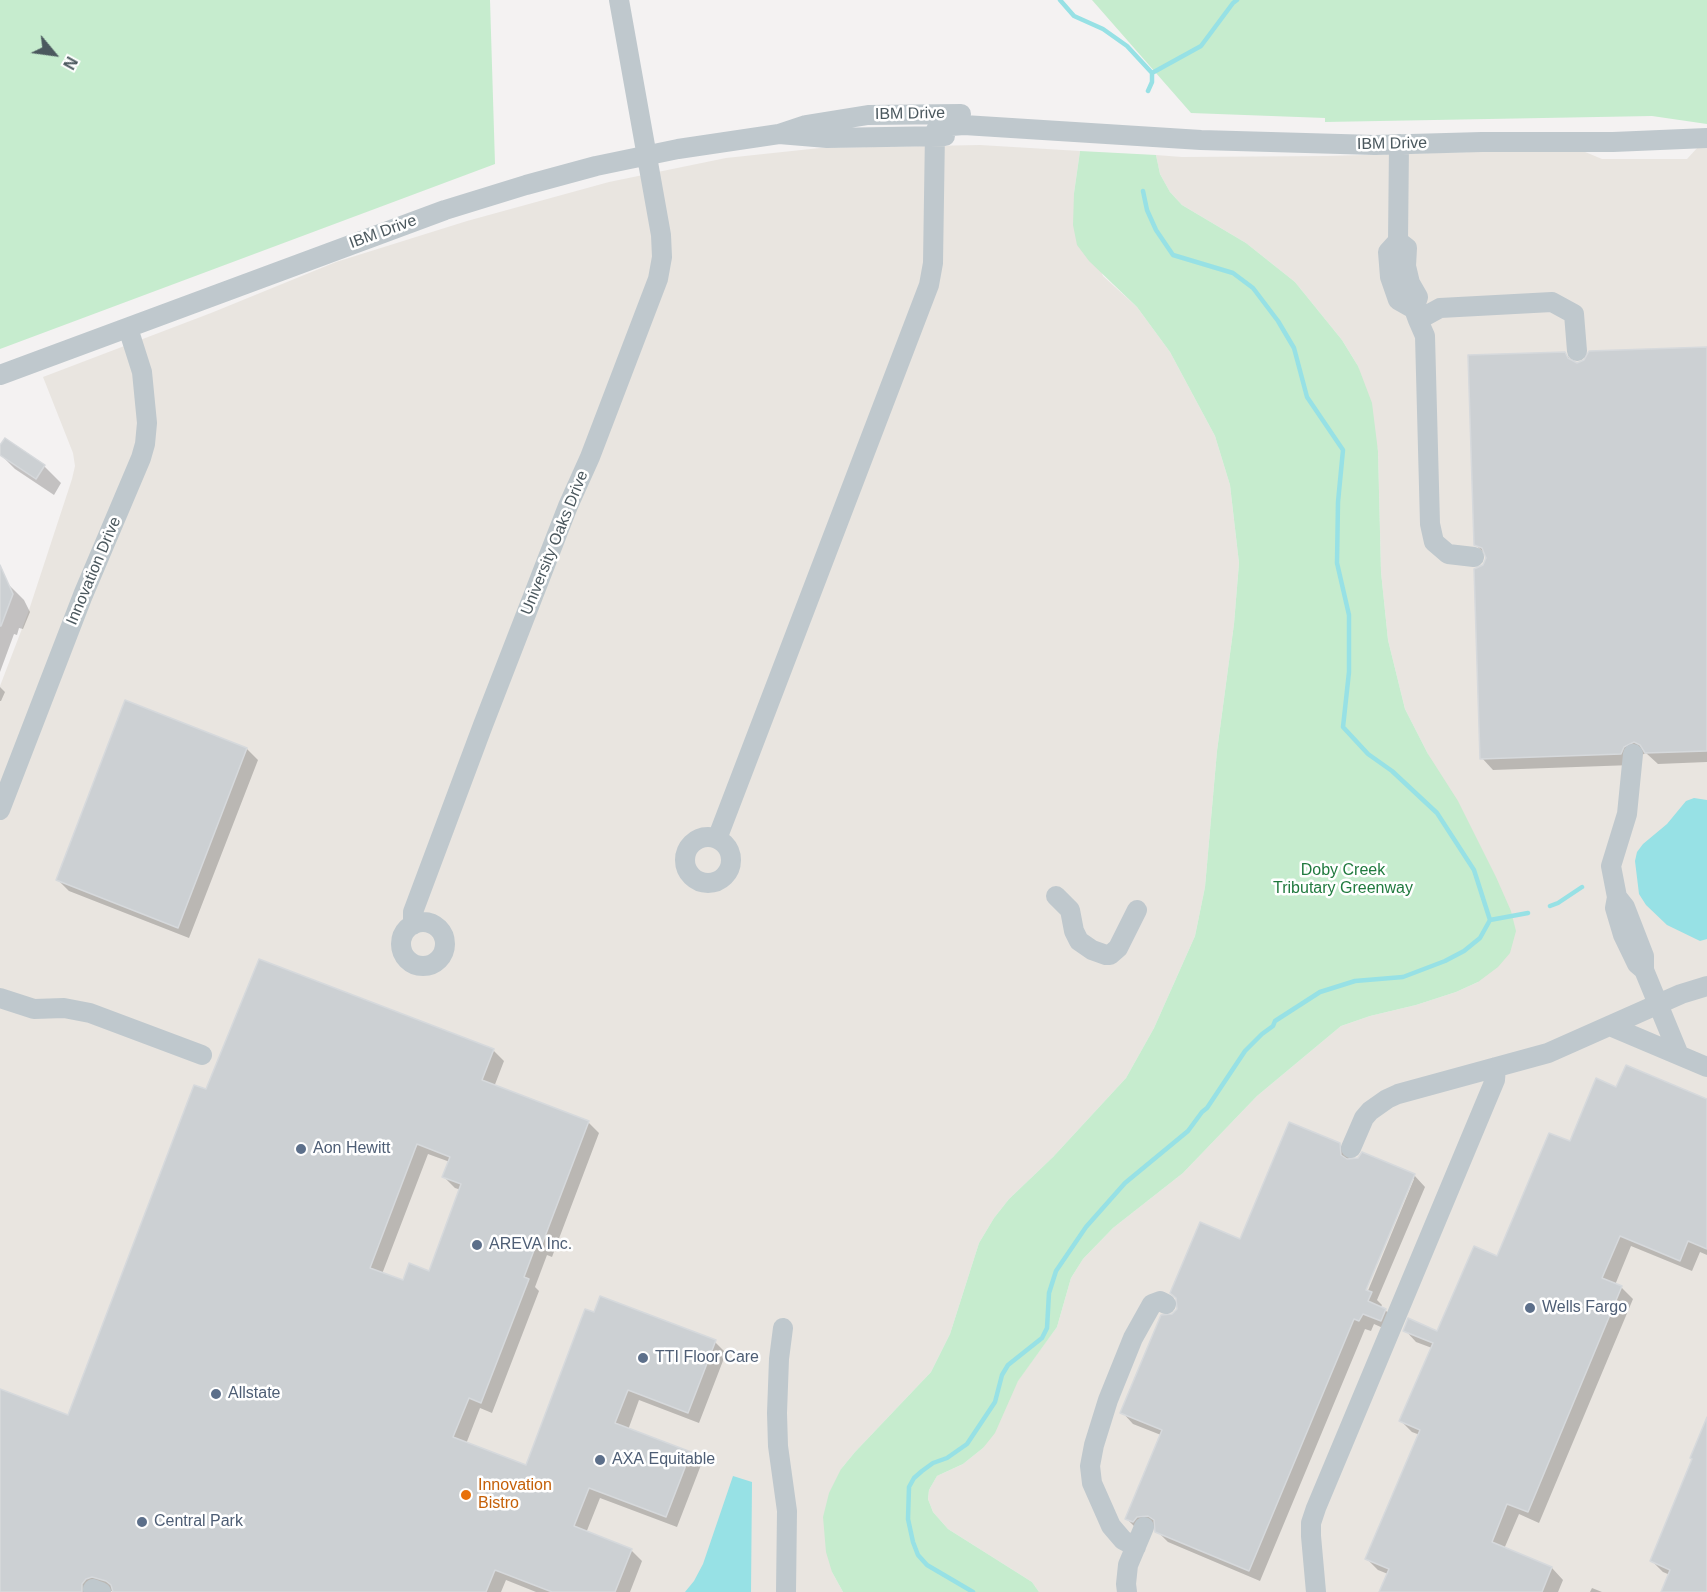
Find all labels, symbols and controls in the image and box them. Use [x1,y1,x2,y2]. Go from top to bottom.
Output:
north arrow [24,24,84,84]
text: N [60,54,80,72]
street label: IBM Drive [875,104,945,124]
street label: IBM Drive [1357,134,1427,154]
street label: IBM Drive [347,211,419,253]
street label: University Oaks Drive [517,468,593,618]
street label: Innovation Drive [63,514,125,628]
park label: Doby Creek Tributary Greenway [1273,861,1413,899]
place label: Aon Hewitt [313,1139,390,1159]
marker: Aon Hewitt [294,1142,308,1156]
place label: AREVA Inc. [489,1235,572,1255]
marker: AREVA Inc. [470,1238,484,1252]
place label: Wells Fargo [1542,1298,1627,1318]
marker: Wells Fargo [1523,1301,1537,1315]
place label: TTI Floor Care [655,1348,759,1368]
marker: TTI Floor Care [636,1351,650,1365]
place label: Allstate [228,1384,280,1404]
marker: Allstate [209,1387,223,1401]
place label: AXA Equitable [612,1450,715,1470]
marker: AXA Equitable [593,1453,607,1467]
place label: Innovation Bistro [478,1476,552,1514]
marker: Innovation Bistro [459,1488,473,1502]
place label: Central Park [154,1512,243,1532]
marker: Central Park [135,1515,149,1529]

